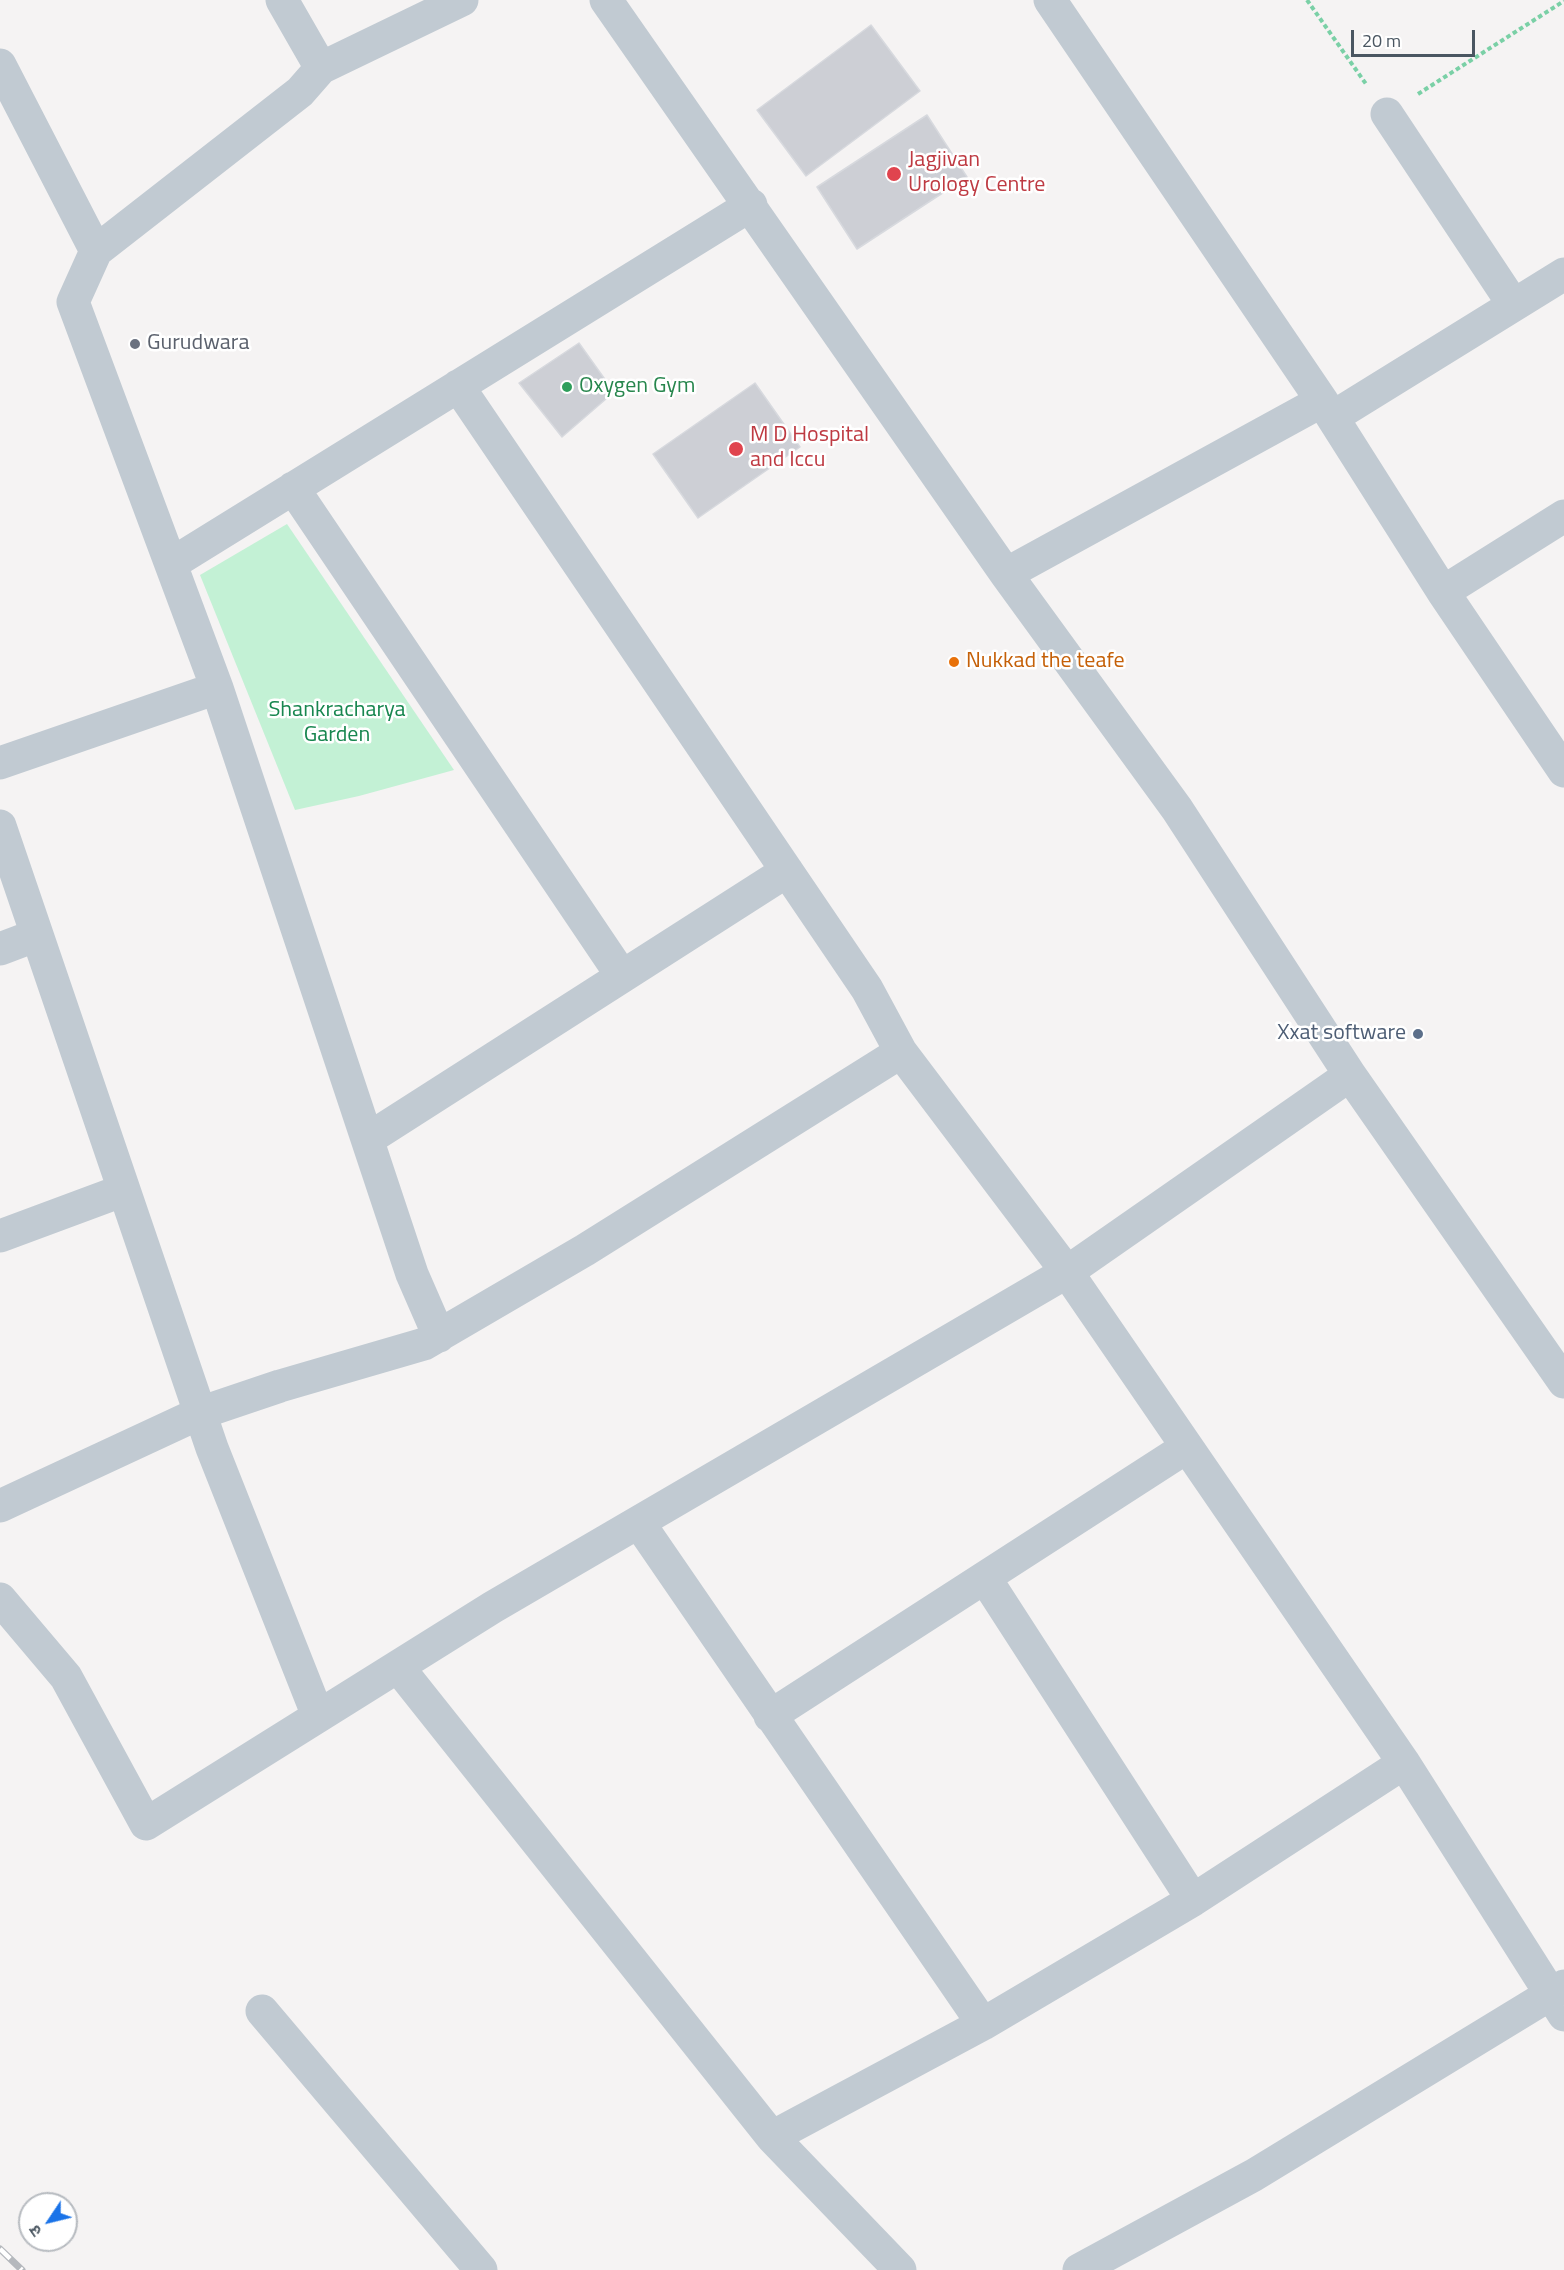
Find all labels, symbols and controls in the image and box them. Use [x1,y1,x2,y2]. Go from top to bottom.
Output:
scale bar [1354,18,1478,56]
text: 20 m [1362,27,1401,54]
place label: Jagjivan Urology Centre [908,148,1045,200]
marker: Jagjivan Urology Centre [885,165,903,183]
place label: Gurudwara [147,331,249,357]
marker: Gurudwara [128,337,142,351]
place label: Oxygen Gym [579,374,695,400]
marker: Oxygen Gym [560,380,574,394]
place label: M D Hospital and Iccu [750,423,869,475]
marker: M D Hospital and Iccu [727,440,745,458]
place label: Nukkad the teafe [966,649,1125,675]
marker: Nukkad the teafe [947,655,961,669]
park label: Shankracharya Garden [268,698,406,750]
place label: Xxat software [1277,1021,1406,1047]
marker: Xxat software [1411,1027,1425,1041]
north arrow [18,2192,78,2252]
text: उ [22,2220,47,2242]

